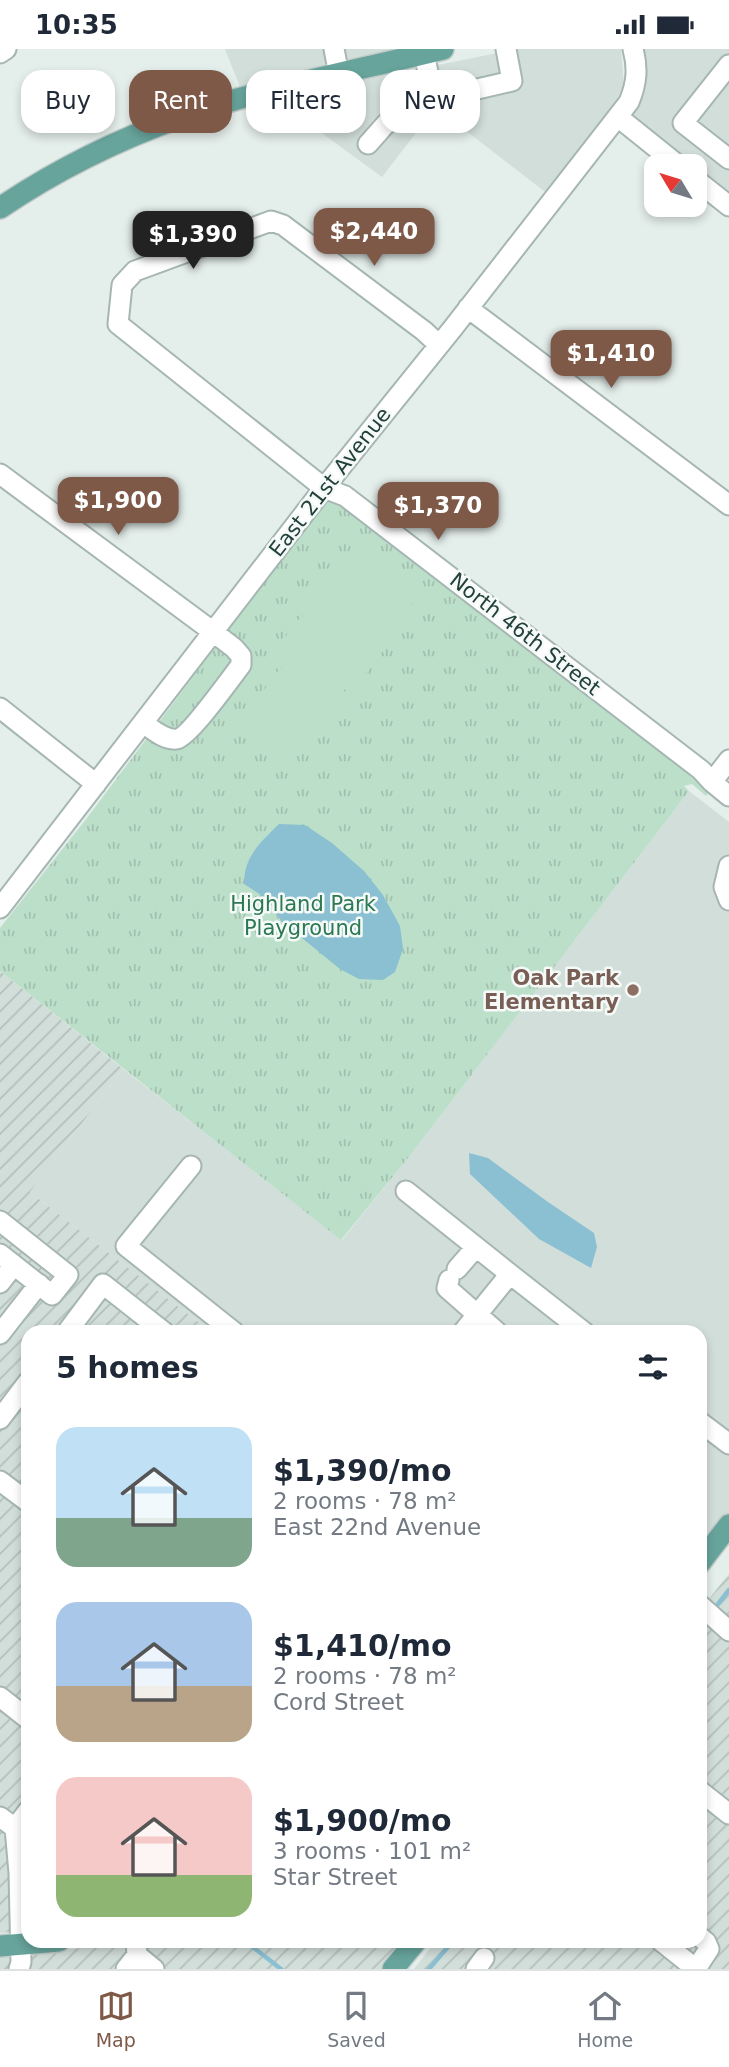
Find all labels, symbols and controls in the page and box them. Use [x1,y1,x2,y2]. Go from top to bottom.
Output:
text: 10:35 [35,10,118,40]
chip: Buy [21,70,115,133]
chip: Rent [129,70,232,133]
chip: Filters [246,70,366,133]
chip: New [380,70,480,133]
north arrow [644,154,707,217]
map controls [644,154,707,217]
pin: $2,440 [317,209,431,268]
pin: $1,390 [136,211,250,271]
text: $2,440 [330,218,418,244]
text: $1,390 [149,221,237,247]
pin: $1,410 [554,331,668,390]
text: $1,410 [567,340,655,366]
street label: East 21st Avenue [264,403,396,561]
pin: $1,900 [61,477,175,537]
pin: $1,370 [381,483,495,542]
text: $1,900 [74,487,162,513]
text: $1,370 [394,492,482,518]
street label: North 46th Street [445,568,605,700]
park label: Highland Park Playground [230,892,377,940]
place label: Oak Park Elementary [484,966,620,1014]
marker: Oak Park Elementary [625,982,641,998]
icon: filters [634,1348,672,1386]
text: 5 homes [56,1350,199,1385]
text: $1,390/mo [273,1453,452,1488]
icon: home [112,1455,196,1539]
text: 2 rooms · 78 m² [273,1488,457,1514]
text: East 22nd Avenue [273,1514,481,1540]
text: $1,410/mo [273,1628,452,1663]
icon: home [112,1630,196,1714]
text: 2 rooms · 78 m² [273,1663,457,1689]
text: Cord Street [273,1689,404,1715]
text: $1,900/mo [273,1803,452,1838]
icon: home [112,1805,196,1889]
text: 3 rooms · 101 m² [273,1838,471,1864]
text: Star Street [273,1864,397,1890]
tab: Map [96,1987,136,2051]
tab: Saved [327,1987,386,2051]
tab: Home [577,1987,633,2051]

